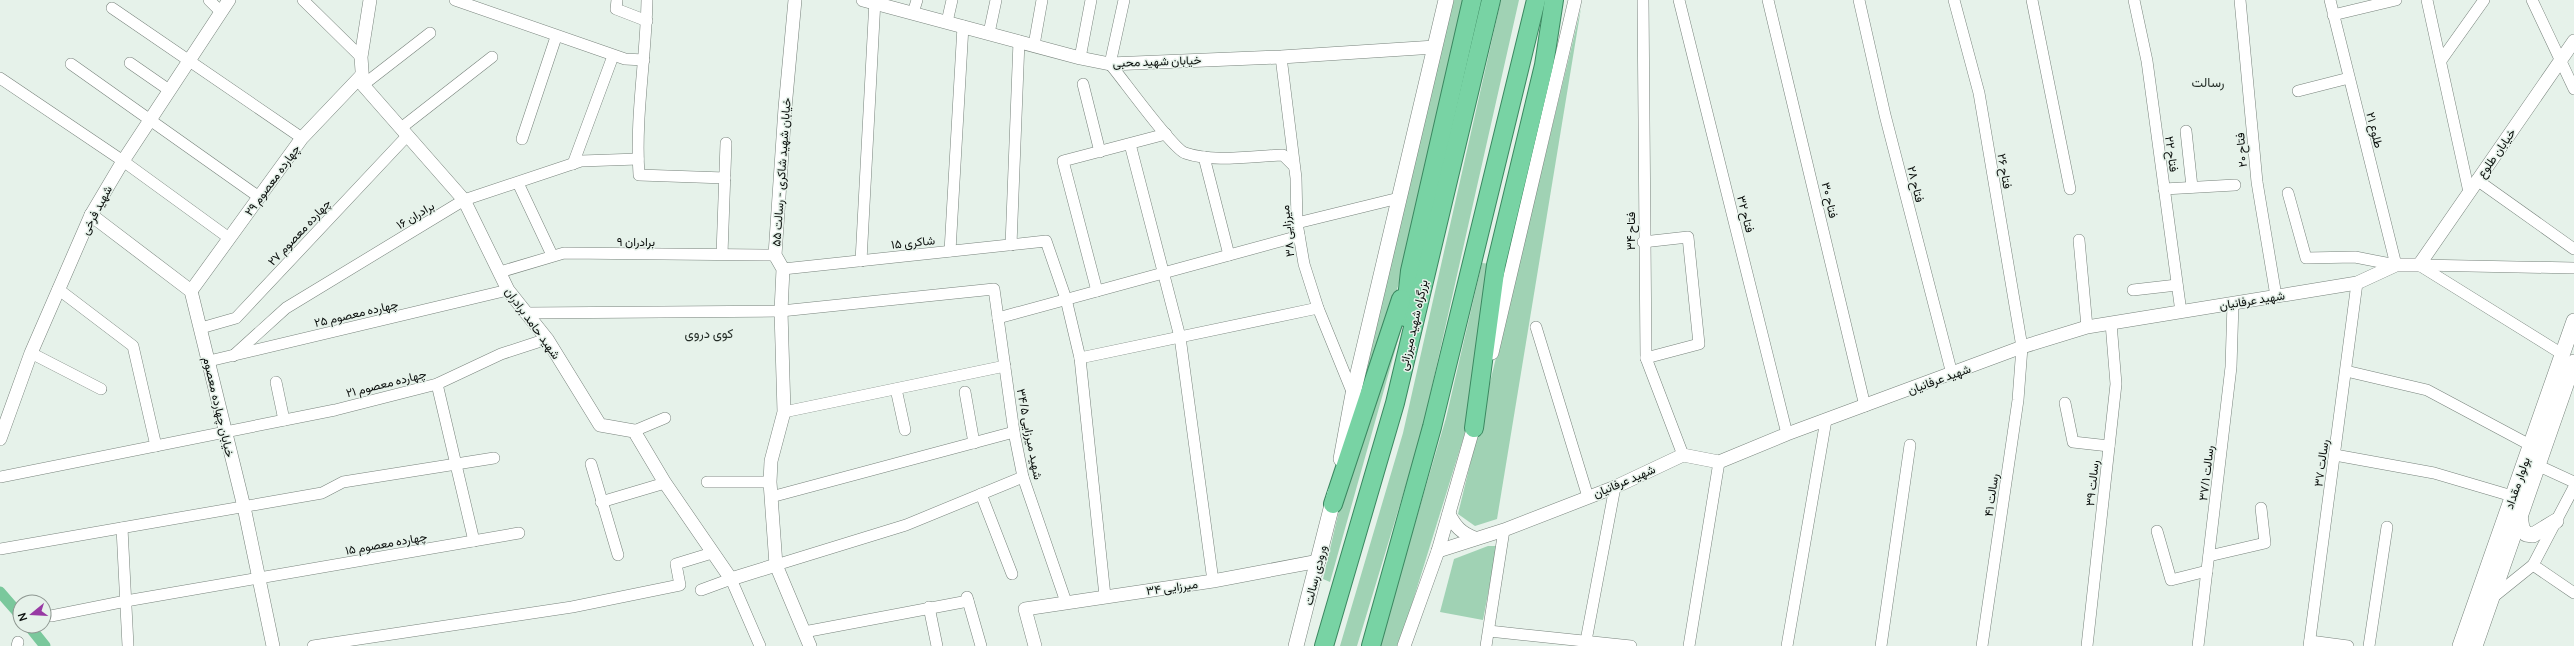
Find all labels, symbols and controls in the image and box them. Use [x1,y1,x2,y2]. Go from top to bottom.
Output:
street label: خیابان شهید محبی [1112,51,1202,71]
district label: رسالت [2192,73,2224,91]
street label: خیابان شهید شاکری - رسالت ۵۵ [767,97,795,247]
street label: طلوع ۲۱ [2361,110,2388,150]
street label: خیابان طلوع [2473,125,2520,182]
street label: فتاح ۲۰ [2231,132,2252,168]
street label: فتاح ۲۲ [2160,135,2183,173]
street label: چهارده معصوم ۲۹ [240,141,304,219]
street label: فتاح ۲۶ [1993,152,2016,190]
street label: فتاح ۲۸ [1902,164,1929,204]
street label: فتاح ۳۰ [1817,180,1842,220]
street label: شهید فرخی [76,182,116,238]
street label: فتاح ۳۲ [1732,194,1759,235]
street label: چهارده معصوم ۲۷ [263,195,335,269]
street label: برادران ۱۶ [393,197,437,233]
street label: میرزایی ۳۸ [1276,204,1298,258]
street label: فتاح ۳۴ [1622,212,1640,250]
street label: شاکری ۱۵ [890,231,936,253]
street label: برادران ۹ [617,233,655,250]
street label: بزرگراه شهید میرزائی [1394,278,1432,372]
street label: شهید حامد برادران [501,284,565,362]
street label: شهید عرفانیان [2218,286,2286,314]
street label: چهارده معصوم ۲۵ [312,295,400,331]
district label: کوی دروی [685,324,734,342]
street label: خیابان چهارده معصوم [199,355,239,459]
street label: شهید عرفانیان [1905,360,1973,398]
street label: چهارده معصوم ۲۱ [344,365,428,401]
street label: شهید میرزایی ۳۴/۵ [1013,387,1047,481]
street label: رسالت ۳۷ [2309,438,2333,488]
street label: رسالت ۳۷/۱ [2194,444,2218,502]
street label: بولوار مقداد [2500,455,2534,511]
street label: رسالت ۳۹ [2081,459,2103,507]
street label: شهید عرفانیان [1590,460,1658,502]
street label: رسالت ۴۱ [1980,472,2002,518]
street label: چهارده معصوم ۱۵ [344,527,428,559]
street label: ورودی رسالت [1299,543,1331,607]
street label: میرزایی ۳۴ [1145,575,1199,599]
north arrow [12,594,52,634]
text: N [14,611,30,623]

